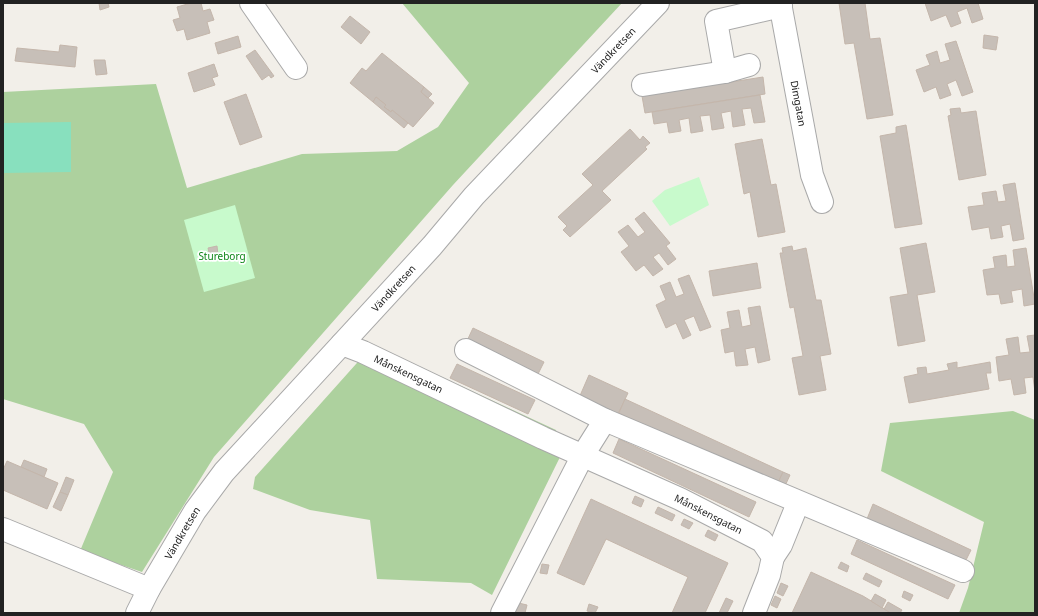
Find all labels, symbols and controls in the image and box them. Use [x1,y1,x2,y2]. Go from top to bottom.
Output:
street label: Vändkretsen [588,24,638,76]
street label: Dimgatan [788,79,810,127]
park label: Stureborg [198,249,246,263]
street label: Vändkretsen [368,262,418,314]
street label: Månskensgatan [372,351,445,396]
street label: Månskensgatan [672,490,745,537]
street label: Vändkretsen [161,504,203,562]

